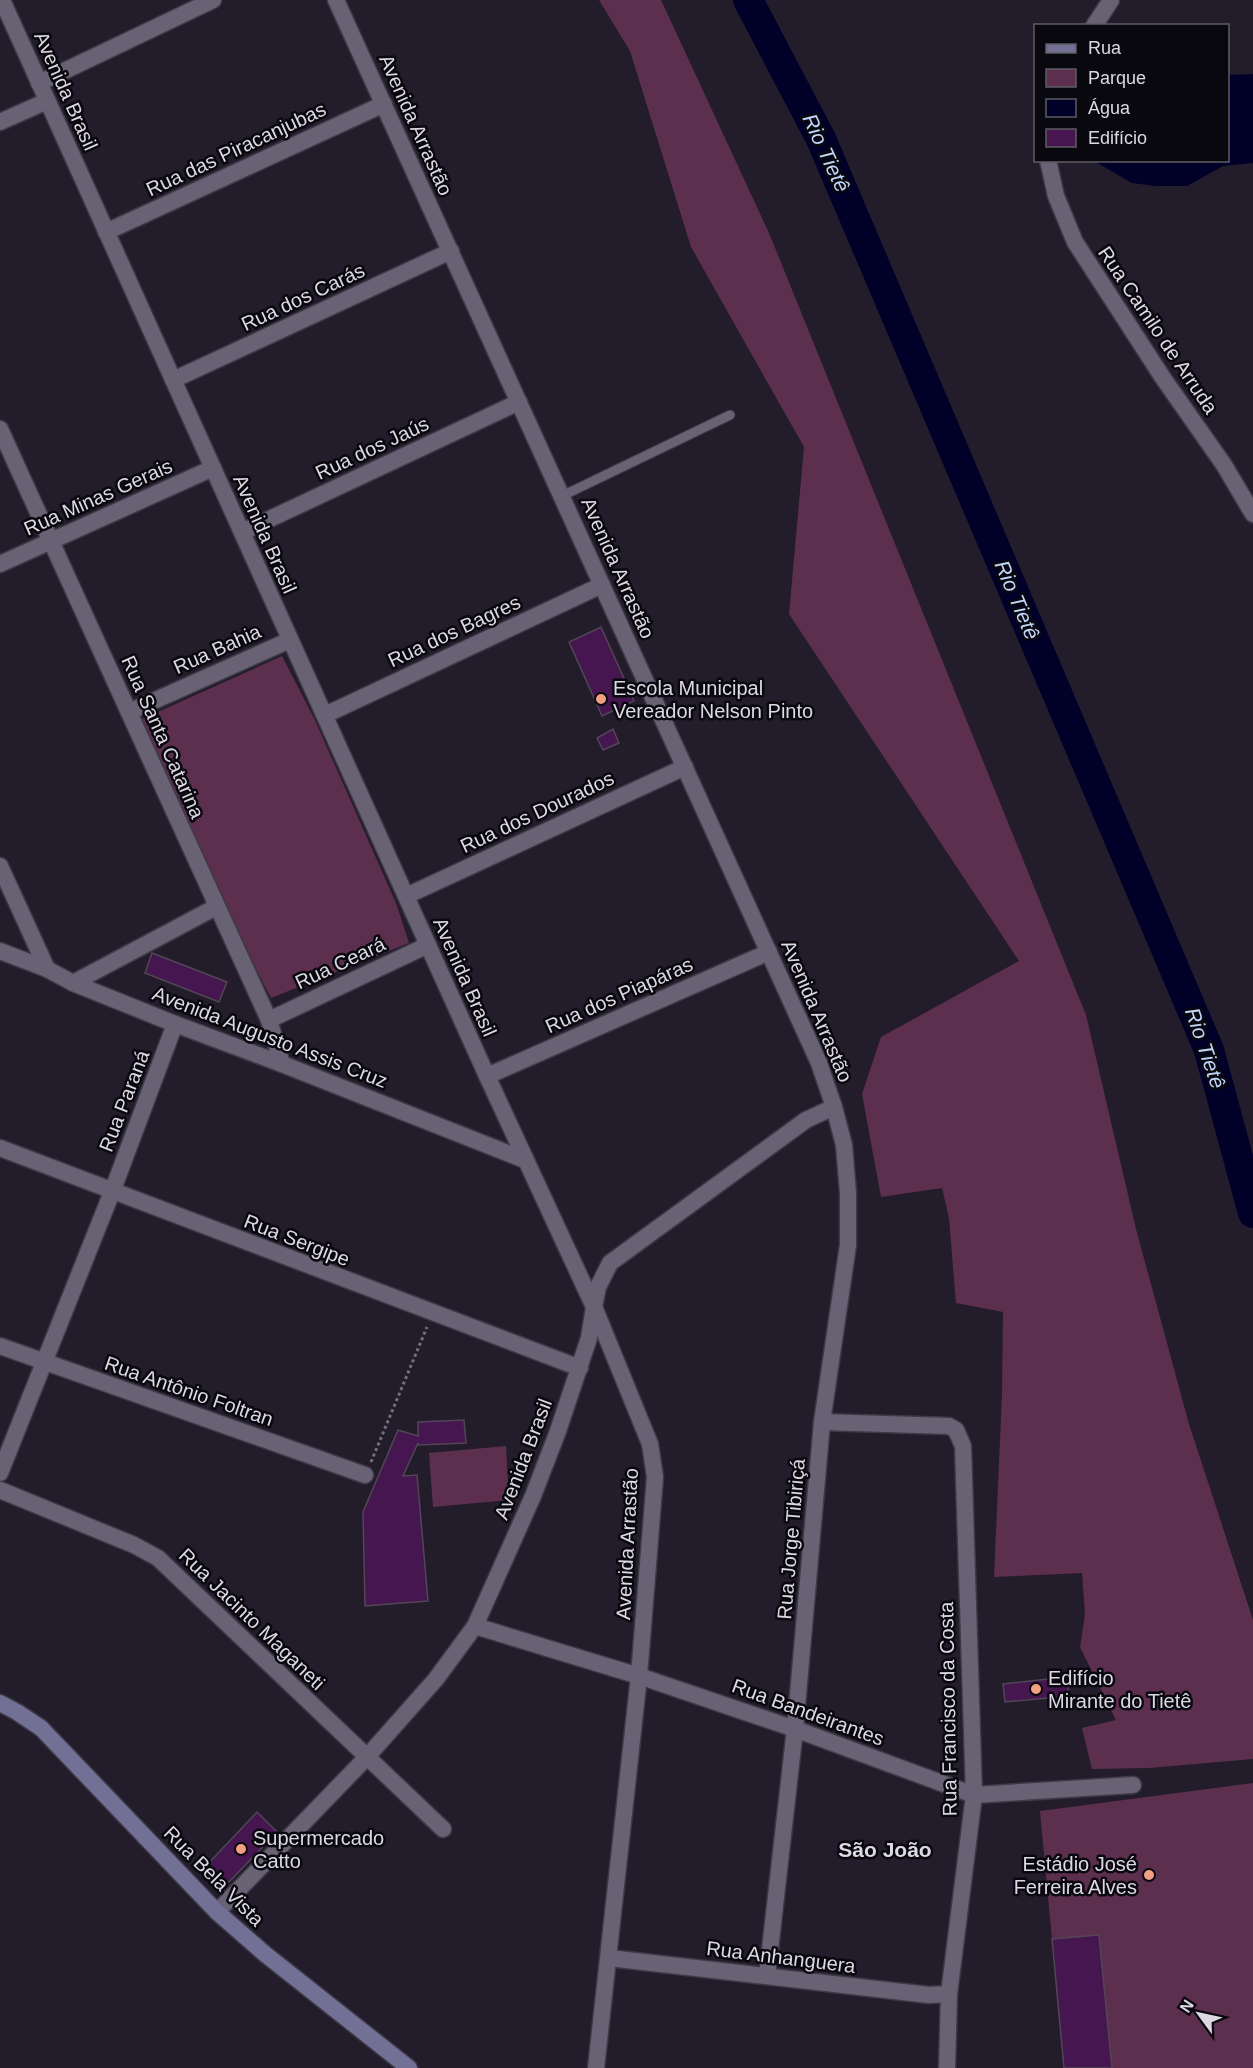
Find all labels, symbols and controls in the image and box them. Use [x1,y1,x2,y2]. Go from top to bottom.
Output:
legend [1034,24,1229,162]
street label: Avenida Brasil [30,28,102,154]
text: Rua [1088,38,1122,58]
street label: Avenida Arrastão [375,51,457,199]
text: Parque [1088,68,1146,88]
street label: Rua das Piracanjubas [143,98,329,200]
text: Água [1088,98,1131,118]
water label: Rio Tietê [798,110,855,196]
text: Edifício [1088,128,1147,148]
street label: Rua Camilo de Arruda [1094,242,1223,418]
street label: Rua dos Carás [238,259,368,335]
street label: Rua dos Jaús [312,412,432,484]
street label: Rua Minas Gerais [20,454,176,540]
street label: Avenida Brasil [229,471,301,597]
street label: Avenida Arrastão [577,494,659,642]
water label: Rio Tietê [990,557,1044,643]
street label: Rua dos Bagres [384,591,524,671]
street label: Rua Bahia [170,620,265,678]
street label: Rua Santa Catarina [117,652,209,823]
place label: Escola Municipal Vereador Nelson Pinto [613,677,813,722]
marker: Escola Municipal Vereador Nelson Pinto [594,692,608,706]
street label: Rua dos Dourados [457,767,617,857]
street label: Avenida Brasil [429,914,501,1040]
street label: Rua Ceará [292,932,389,993]
street label: Avenida Arrastão [777,937,857,1085]
street label: Rua dos Piapáras [542,953,696,1037]
street label: Avenida Augusto Assis Cruz [149,982,391,1092]
water label: Rio Tietê [1181,1004,1230,1091]
street label: Rua Paraná [95,1046,154,1155]
street label: Rua Sergipe [241,1210,353,1270]
street label: Rua Antônio Foltran [102,1352,276,1430]
street label: Avenida Brasil [490,1396,556,1522]
street label: Rua Jorge Tibiriçá [773,1457,809,1620]
street label: Avenida Arrastão [612,1468,642,1620]
street label: Rua Jacinto Maganeti [175,1544,329,1694]
street label: Rua Francisco da Costa [935,1601,961,1816]
place label: Edifício Mirante do Tietê [1048,1667,1191,1712]
street label: Rua Bandeirantes [729,1674,887,1750]
marker: Edifício Mirante do Tietê [1029,1682,1043,1696]
street label: Rua Bela Vista [160,1822,269,1931]
place label: Supermercado Catto [253,1827,384,1872]
district label: São João [838,1838,932,1861]
marker: Supermercado Catto [234,1842,248,1856]
place label: Estádio José Ferreira Alves [1014,1853,1137,1898]
marker: Estádio José Ferreira Alves [1142,1868,1156,1882]
street label: Rua Anhanguera [705,1937,858,1977]
north arrow [1169,1984,1229,2044]
text: N [1177,1997,1197,2016]

